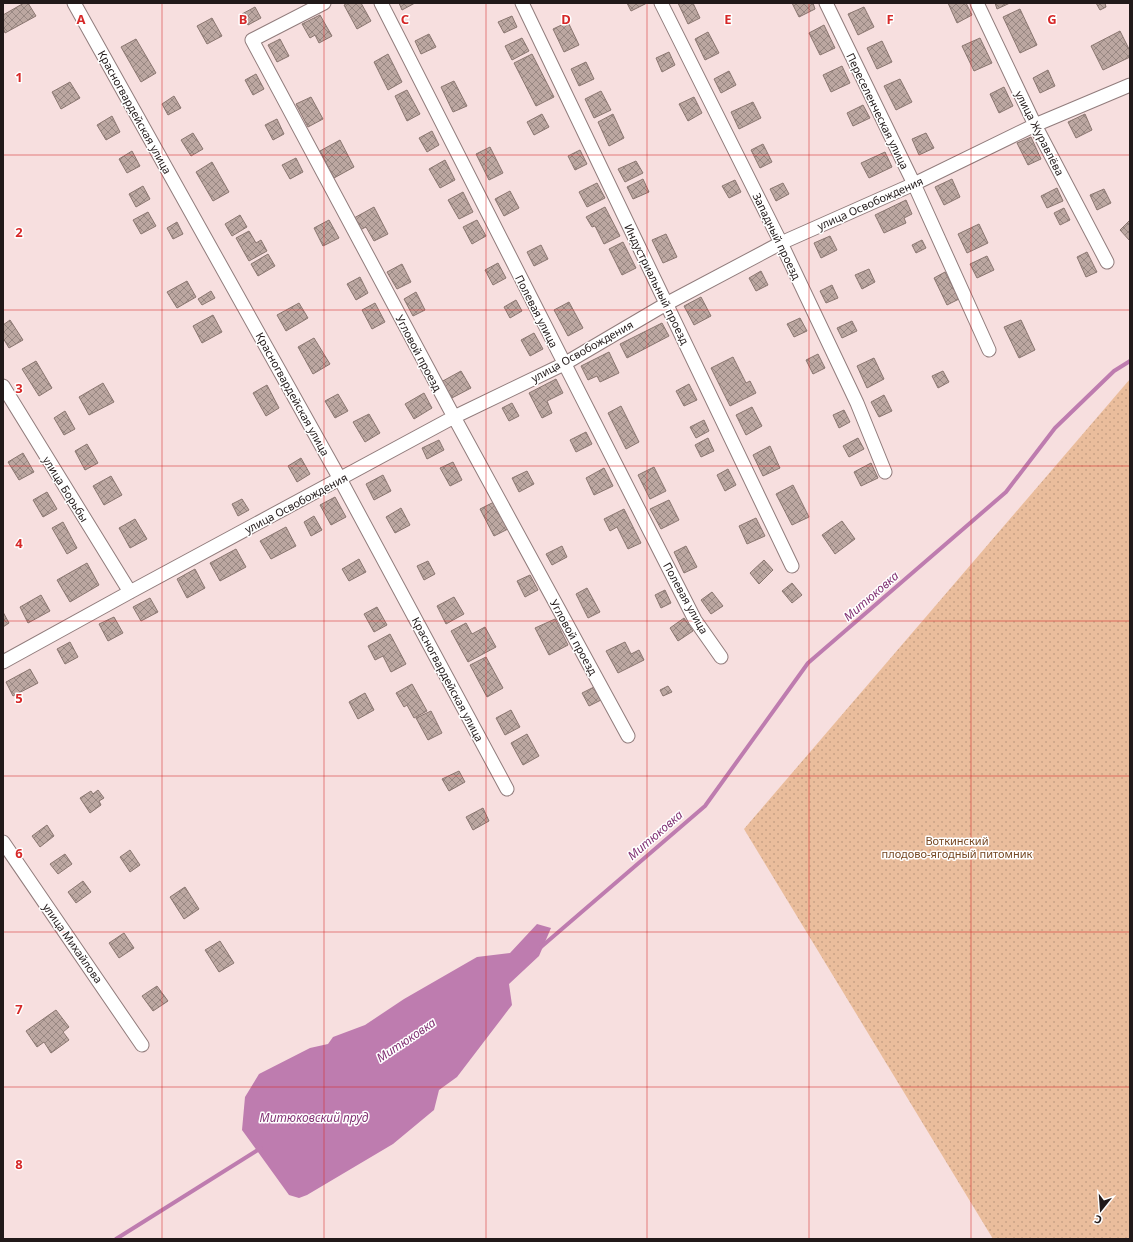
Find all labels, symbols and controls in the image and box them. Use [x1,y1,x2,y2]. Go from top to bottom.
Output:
text: A [77,10,86,28]
text: B [239,10,247,28]
text: C [401,10,409,28]
text: D [561,10,571,28]
text: E [724,10,732,28]
text: F [886,10,894,28]
text: G [1047,10,1057,28]
street label: Красногвардейская улица [95,47,175,177]
street label: Переселенческая улица [843,50,913,172]
text: 1 [15,68,23,86]
street label: улица Журавлёва [1012,88,1068,178]
street label: улица Освобождения [815,173,925,233]
street label: Западный проезд [749,190,805,282]
street label: Индустриальный проезд [621,221,693,347]
text: 2 [15,223,23,241]
street label: Полевая улица [512,272,562,350]
street label: Угловой проезд [393,312,446,394]
street label: улица Освобождения [528,317,636,385]
street label: Красногвардейская улица [253,329,333,459]
text: 3 [15,379,23,397]
street label: улица Борьбы [40,453,92,525]
street label: улица Освобождения [242,470,350,536]
text: 4 [15,534,23,552]
street label: Полевая улица [660,559,712,637]
water label: Митюковка [840,567,902,625]
street label: Угловой проезд [547,596,601,678]
street label: Красногвардейская улица [409,614,487,744]
text: 5 [15,689,23,707]
water label: Митюковка [624,806,686,864]
park label: Воткинский плодово-ягодный питомник [882,833,1033,861]
text: 6 [15,844,23,862]
street label: улица Михайлова [40,900,106,986]
text: 7 [15,1000,23,1018]
water label: Митюковка [373,1014,439,1066]
water label: Митюковский пруд [260,1109,369,1126]
text: 8 [15,1155,23,1173]
north arrow [1081,1190,1121,1230]
text: С [1092,1212,1104,1228]

